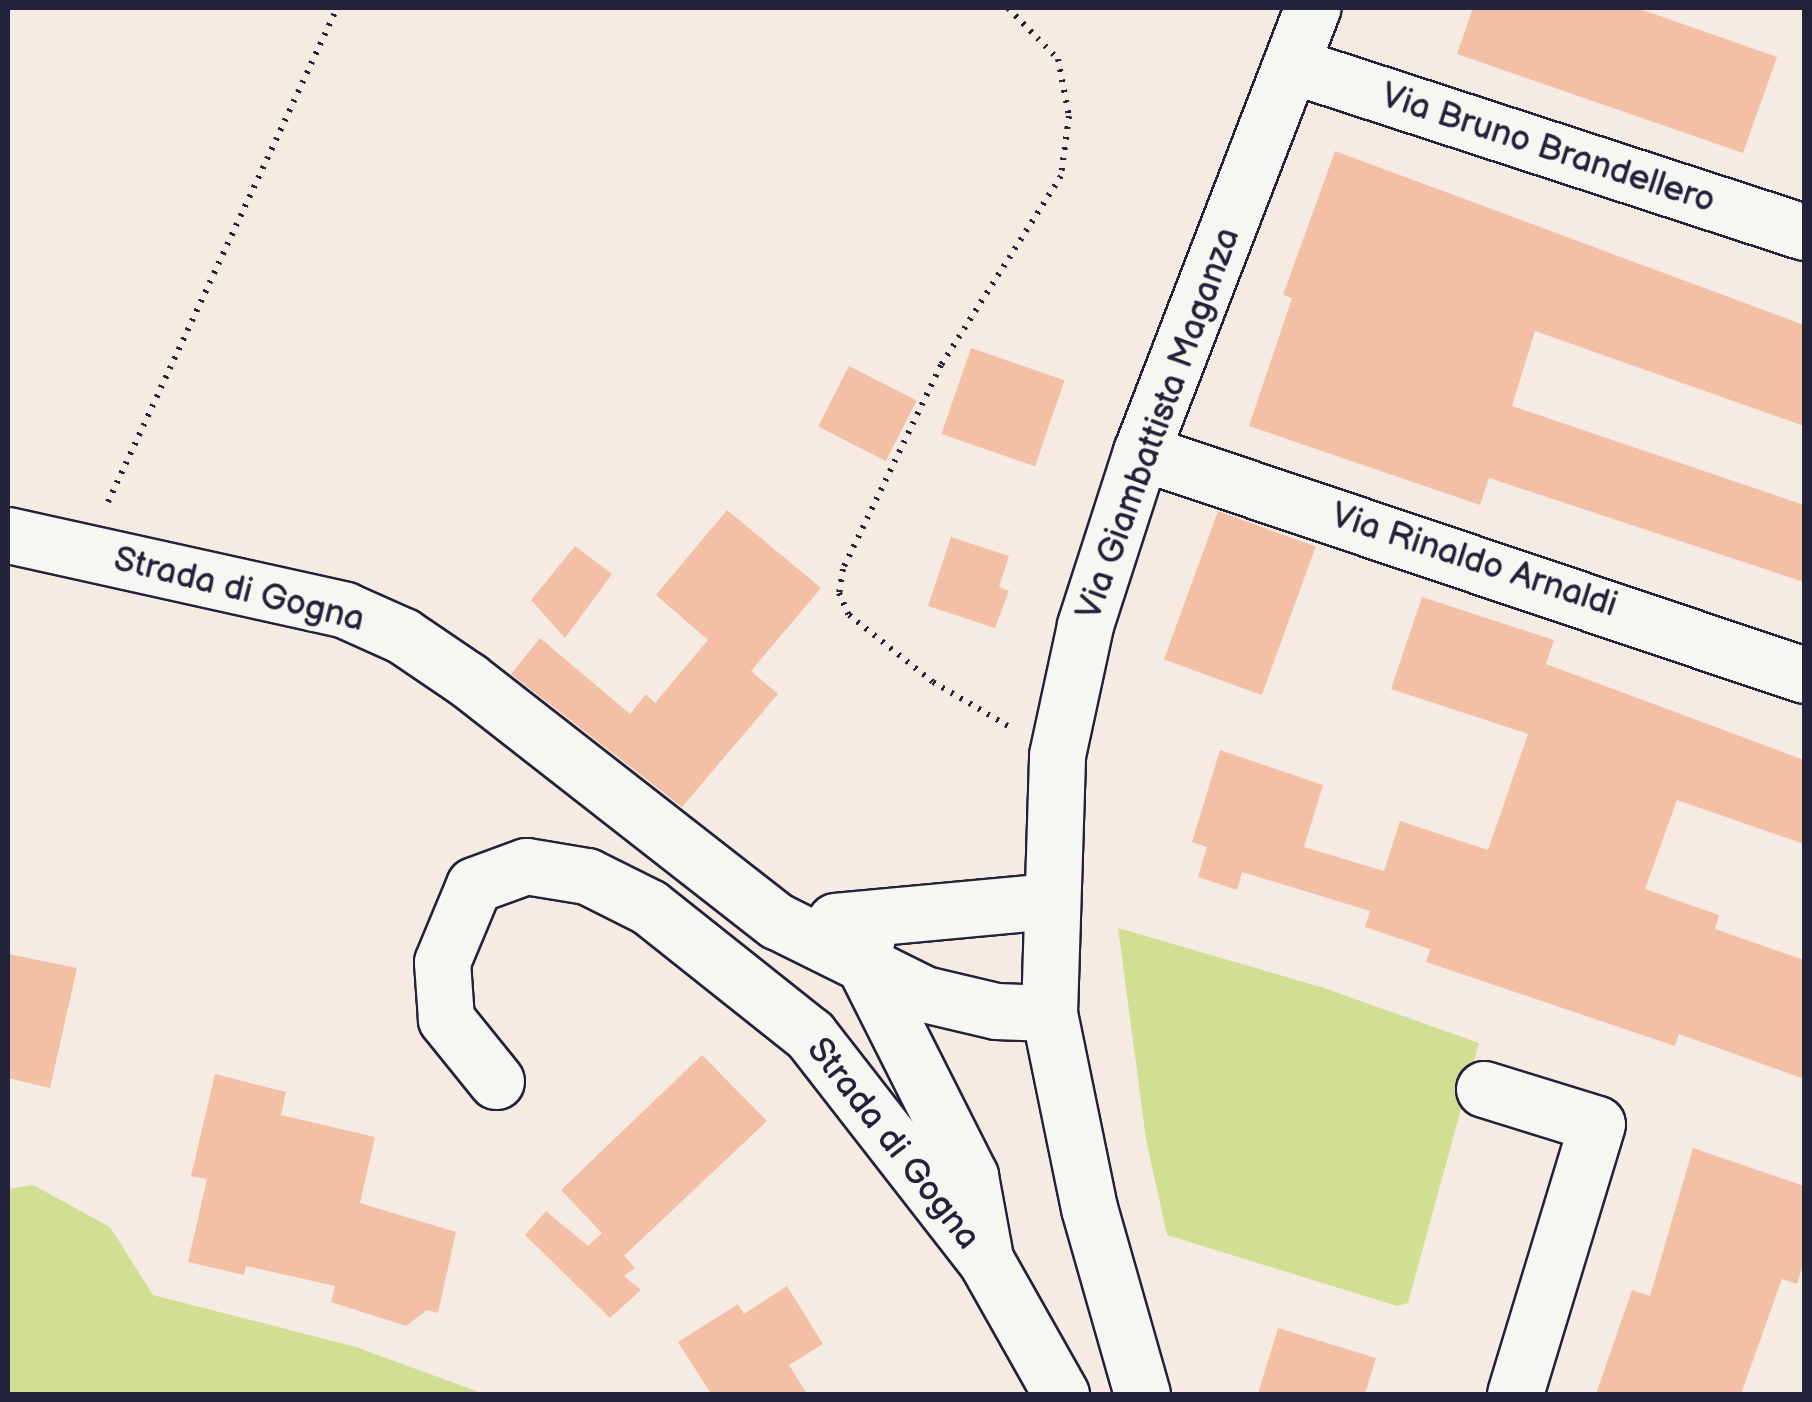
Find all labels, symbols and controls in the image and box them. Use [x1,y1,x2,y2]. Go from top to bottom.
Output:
street label: Via Bruno Brandellero [1376,75,1720,223]
street label: Via Giambattista Maganza [1068,222,1250,626]
street label: Via Rinaldo Arnaldi [1326,495,1622,627]
street label: Strada di Gogna [109,539,369,641]
street label: Strada di Gogna [797,1030,989,1258]

